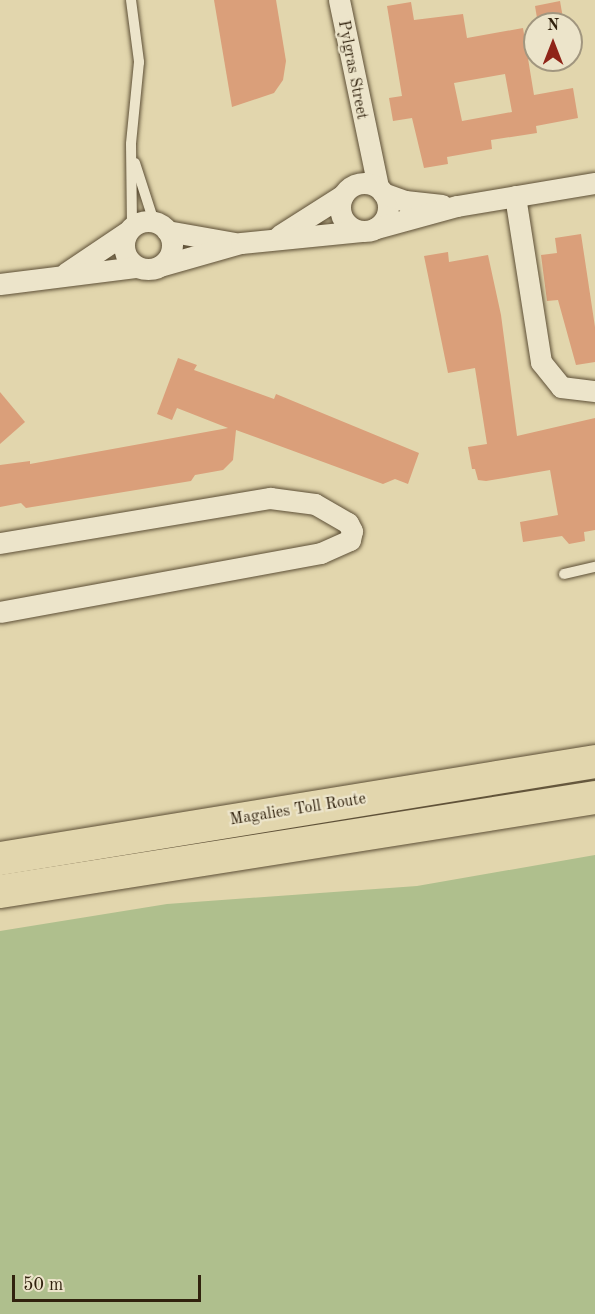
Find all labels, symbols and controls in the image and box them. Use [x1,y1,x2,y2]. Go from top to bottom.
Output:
north arrow [523,12,583,72]
text: N [547,18,559,34]
street label: Pylgras Street [333,19,371,121]
street label: Magalies Toll Route [229,790,367,830]
scale bar [15,1263,204,1301]
text: 50 m [23,1276,63,1294]

